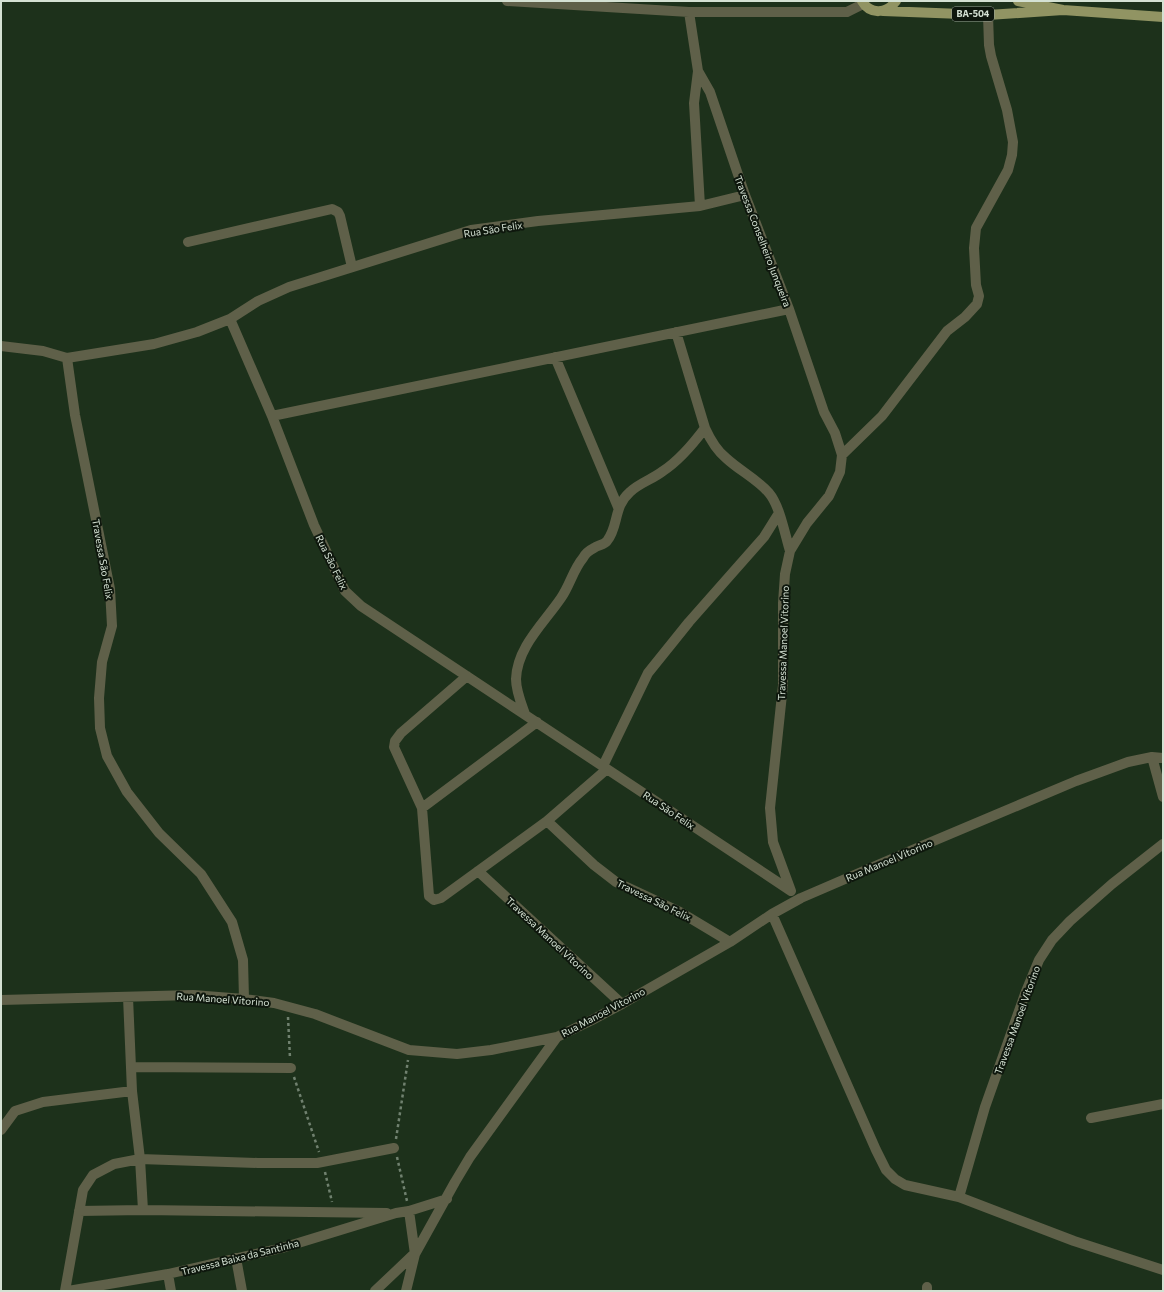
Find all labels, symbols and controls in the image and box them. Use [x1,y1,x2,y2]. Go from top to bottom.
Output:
road number: BA-504 [952,7,994,21]
street label: Travessa Conselheiro Junqueira [732,174,794,308]
street label: Rua São Felix [463,218,524,240]
street label: Travessa São Felix [90,518,116,601]
street label: Rua São Felix [314,533,351,592]
street label: Travessa Manoel Vitorino [775,585,791,701]
street label: Rua São Felix [641,788,698,832]
street label: Rua Manoel Vitorino [844,836,934,884]
street label: Travessa São Felix [615,877,694,923]
street label: Travessa Manoel Vitorino [504,894,596,982]
street label: Travessa Manoel Vitorino [992,964,1042,1076]
street label: Rua Manoel Vitorino [559,985,647,1039]
street label: Rua Manoel Vitorino [176,990,270,1008]
street label: Travessa Baixa da Santinha [180,1237,300,1277]

